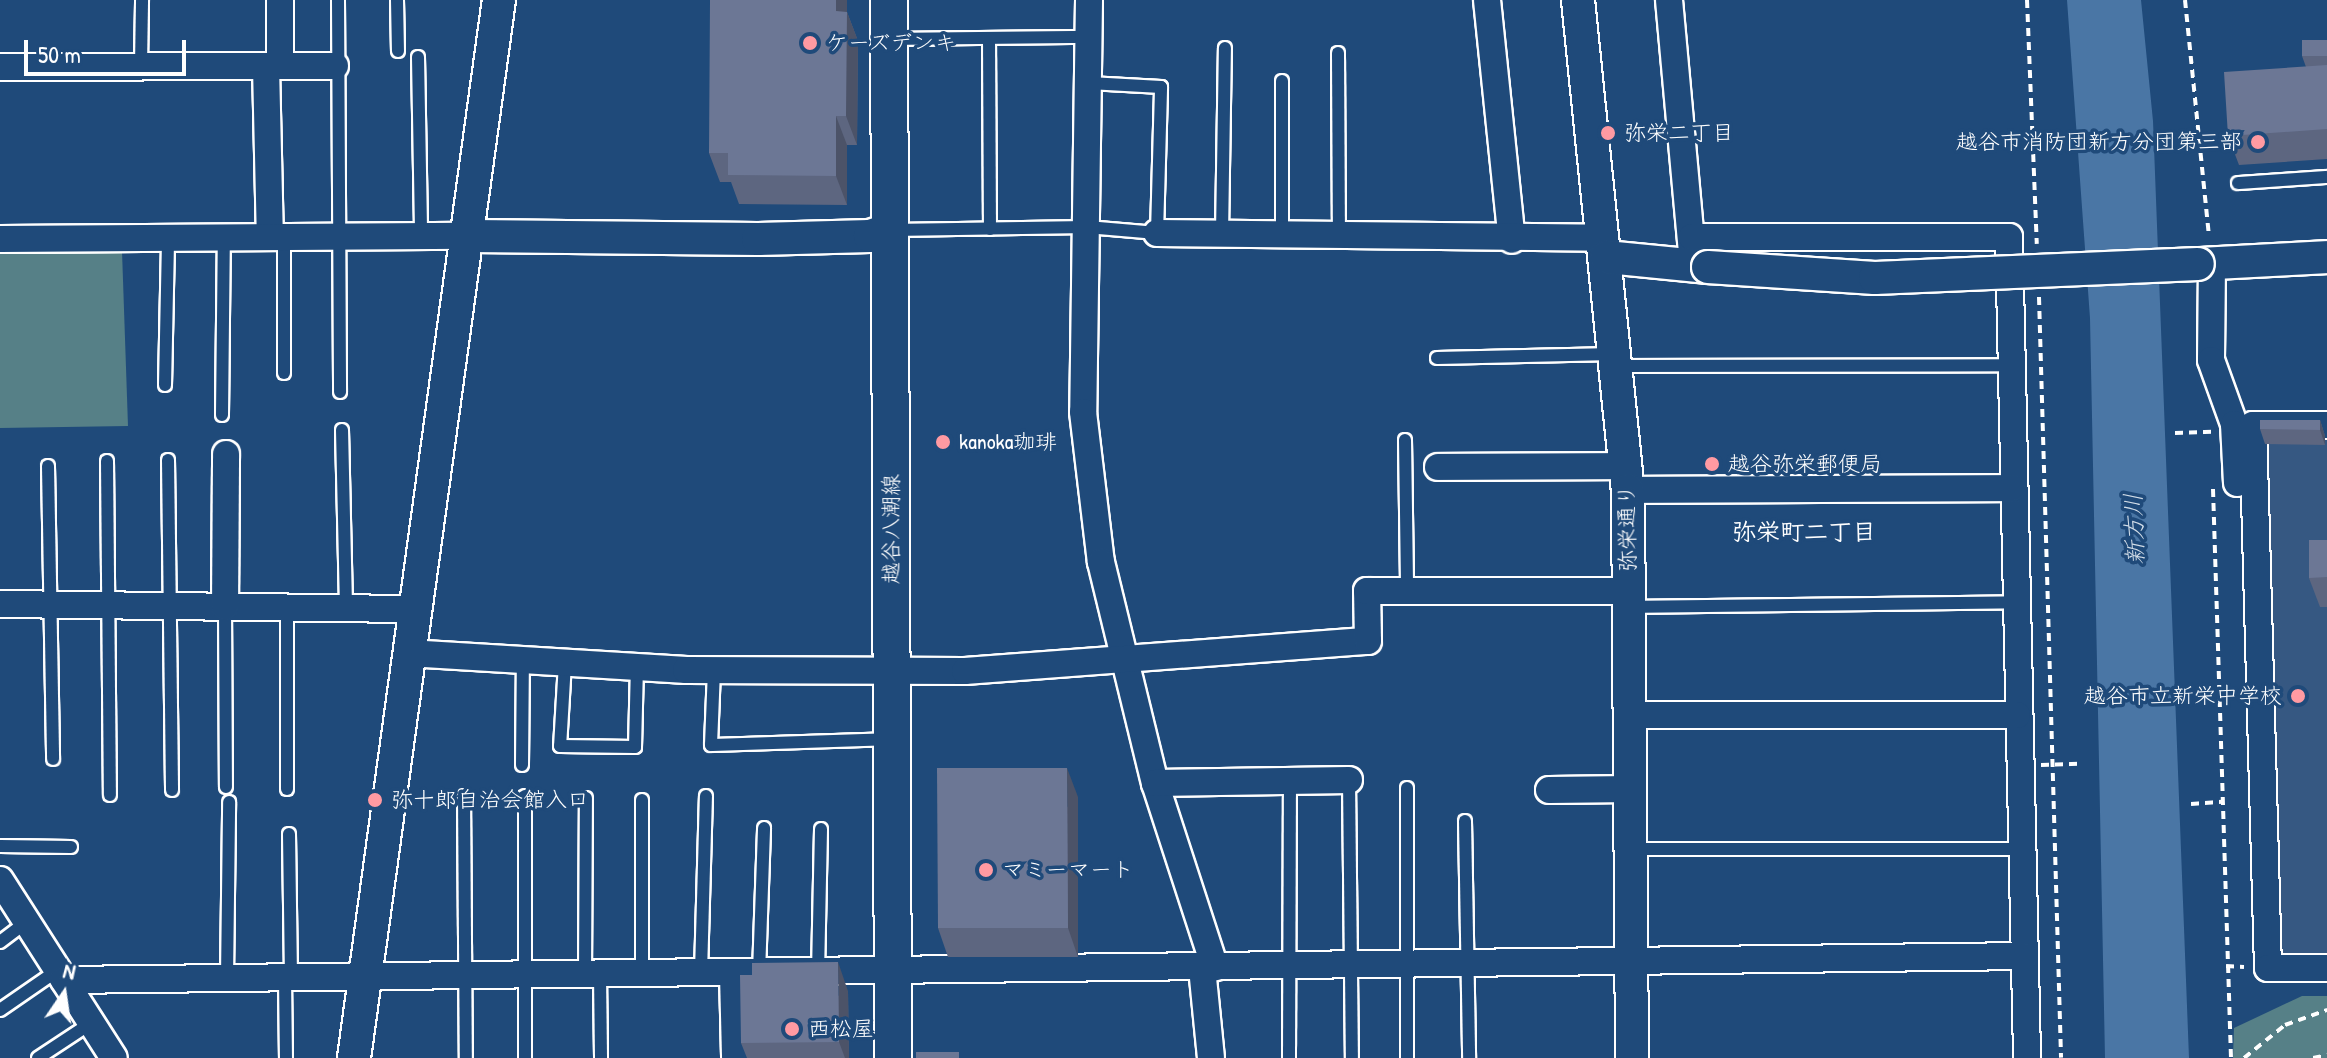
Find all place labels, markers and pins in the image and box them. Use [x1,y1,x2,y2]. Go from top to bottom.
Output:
place label: ケーズデンキ [826,30,958,56]
marker: ケーズデンキ [801,34,819,52]
place label: 弥栄二丁目 [1624,120,1734,146]
marker: 弥栄二丁目 [1599,124,1617,142]
place label: 越谷市消防団新方分団第三部 [1956,129,2242,155]
marker: 越谷市消防団新方分団第三部 [2249,133,2267,151]
place label: kanoka珈琲 [959,429,1057,455]
marker: kanoka珈琲 [934,433,952,451]
place label: 越谷弥栄郵便局 [1728,451,1882,477]
marker: 越谷弥栄郵便局 [1703,455,1721,473]
place label: 越谷市立新栄中学校 [2084,683,2282,709]
marker: 越谷市立新栄中学校 [2289,687,2307,705]
place label: 弥十郎自治会館入口 [391,787,589,813]
marker: 弥十郎自治会館入口 [366,791,384,809]
place label: マミーマート [1002,857,1134,883]
marker: マミーマート [977,861,995,879]
place label: 西松屋 [808,1016,874,1042]
marker: 西松屋 [783,1020,801,1038]

